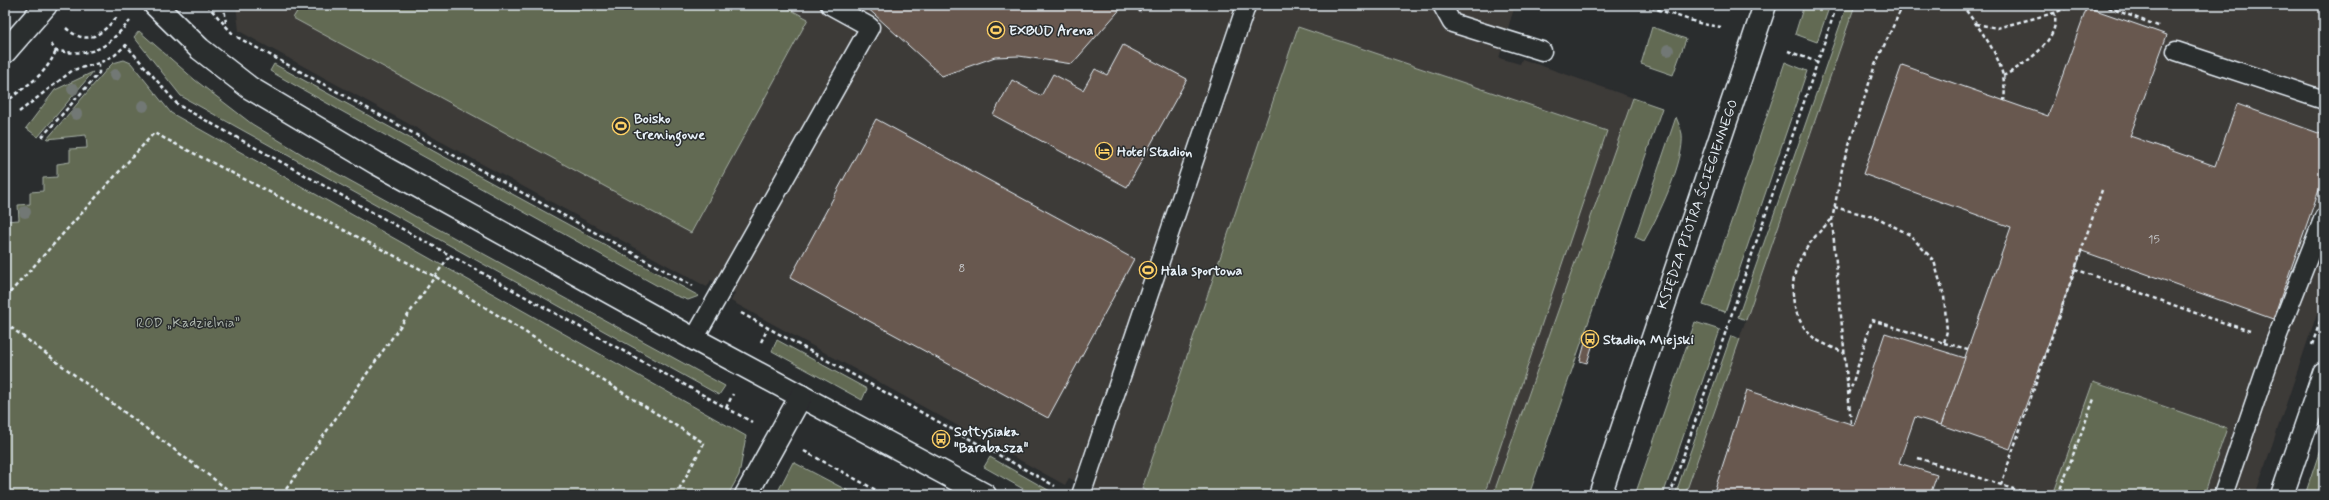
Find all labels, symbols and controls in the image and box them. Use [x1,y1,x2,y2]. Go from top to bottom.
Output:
sports icon: EXBUD Arena [986,20,1006,40]
place label: EXBUD Arena [1009,22,1093,40]
street label: KSIĘDZA PIOTRA ŚCIEGIENNEGO [1654,97,1742,312]
place label: Boisko treningowe [633,110,705,147]
sports icon: Boisko treningowe [611,116,631,136]
hotel icon: Hotel Stadion [1094,141,1114,161]
place label: Hotel Stadion [1117,143,1192,161]
house number: 15 [2148,232,2160,248]
sports icon: Hala sportowa [1138,260,1158,280]
house number: 8 [959,261,965,277]
place label: Hala sportowa [1161,262,1243,280]
park label: ROD „Kadzielnia” [136,314,240,332]
bus stop icon: Stadion Miejski [1580,329,1600,349]
place label: Stadion Miejski [1603,331,1694,350]
place label: Sołtysiaka "Barabasza" [954,423,1029,457]
bus stop icon: Sołtysiaka "Barabasza" [931,429,951,449]

